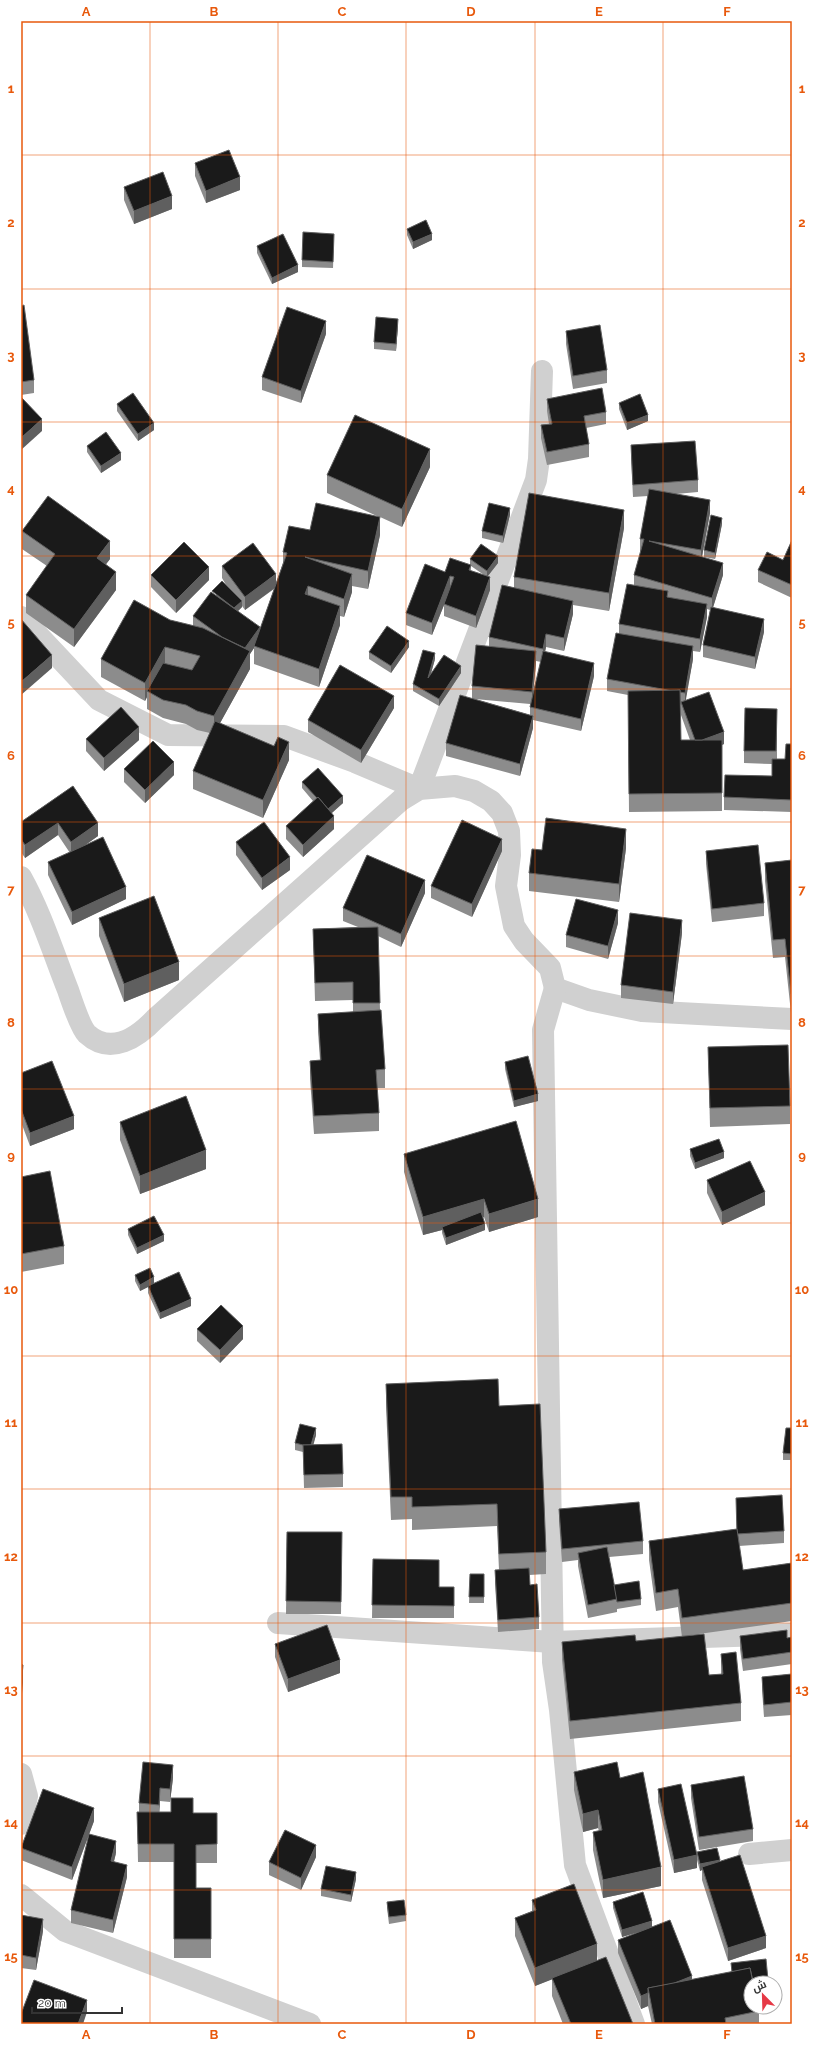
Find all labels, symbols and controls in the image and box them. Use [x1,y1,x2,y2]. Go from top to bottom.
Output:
text: A [82,4,91,19]
text: B [210,4,219,19]
text: C [338,4,347,19]
text: D [466,4,476,19]
text: E [595,4,603,19]
text: F [723,4,731,19]
text: 1 [8,81,15,96]
text: 1 [799,81,806,96]
text: 2 [7,215,15,230]
text: 2 [798,215,806,230]
text: 3 [7,348,15,363]
text: 3 [798,348,806,363]
text: 4 [7,481,15,496]
text: 4 [798,481,806,496]
text: 5 [7,615,15,630]
text: 5 [798,615,806,630]
text: 6 [7,748,15,763]
text: 6 [798,748,806,763]
text: 7 [7,882,15,897]
text: 7 [798,882,806,897]
text: 8 [7,1015,15,1030]
text: 8 [798,1015,806,1030]
text: 9 [7,1148,15,1163]
text: 9 [798,1148,806,1163]
text: 10 [4,1282,18,1297]
text: 10 [795,1282,809,1297]
text: 11 [5,1415,18,1430]
text: 11 [796,1415,809,1430]
text: 12 [4,1549,18,1564]
text: 12 [795,1549,809,1564]
text: 13 [4,1682,18,1697]
text: 13 [795,1682,809,1697]
text: 14 [4,1815,18,1830]
text: 14 [795,1815,809,1830]
text: 15 [4,1949,18,1964]
text: 15 [795,1949,809,1964]
north arrow [743,1975,783,2015]
text: ش [750,1978,768,1995]
scale bar [32,1989,122,2015]
text: 20 m [38,1996,66,2010]
text: A [82,2027,91,2042]
text: B [210,2027,219,2042]
text: C [338,2027,347,2042]
text: D [466,2027,476,2042]
text: E [595,2027,603,2042]
text: F [723,2027,731,2042]

